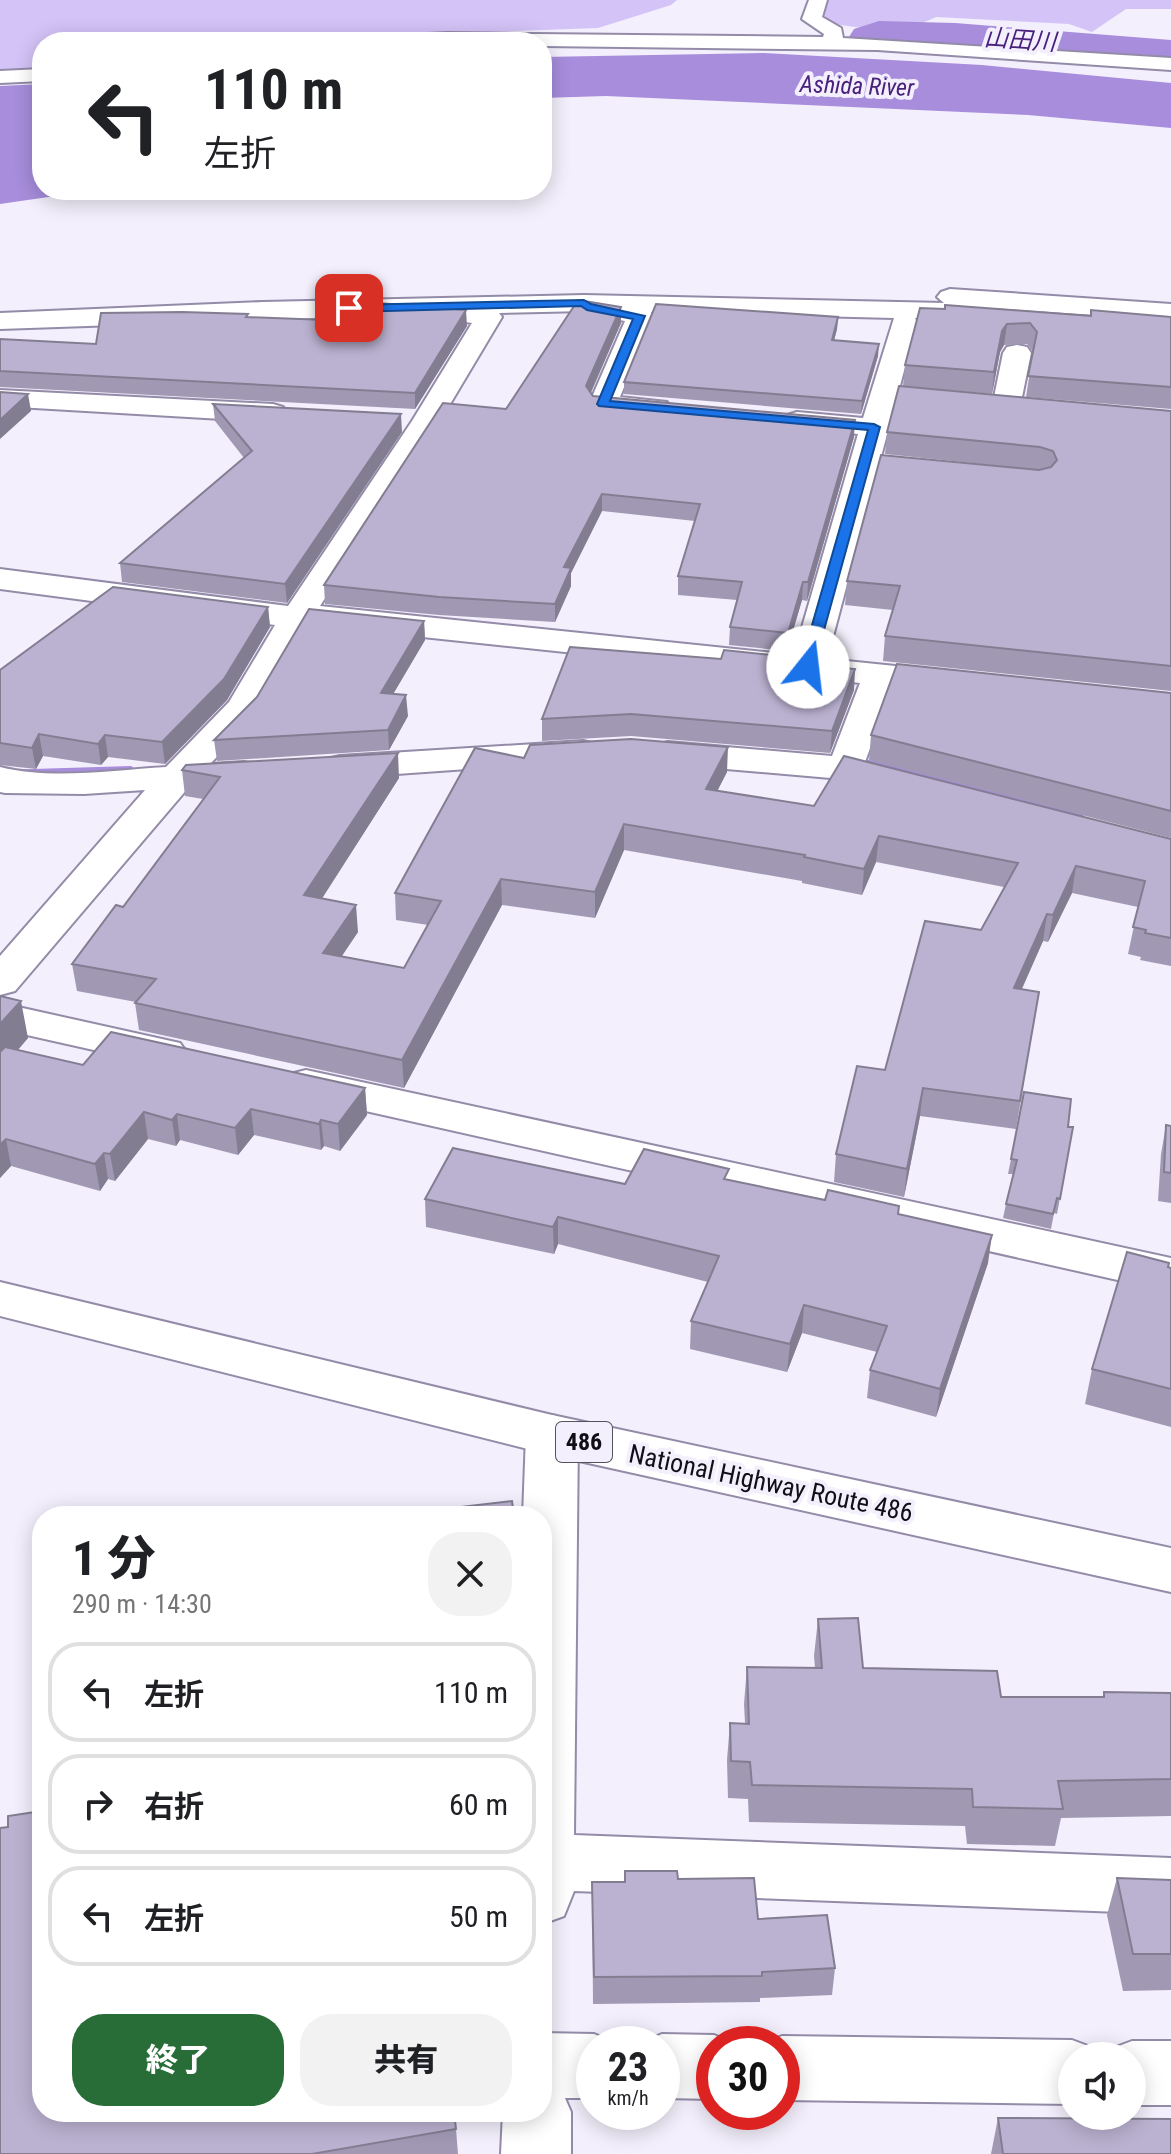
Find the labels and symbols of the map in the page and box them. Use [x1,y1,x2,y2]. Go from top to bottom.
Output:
water label: 山田川 [983,24,1060,57]
water label: Ashida River [798,70,916,102]
pin [315,274,383,342]
position arrow [766,625,850,709]
road number: 486 [556,1422,612,1462]
street label: National Highway Route 486 [626,1438,916,1528]
speed limit sign: 30 [696,2026,800,2130]

